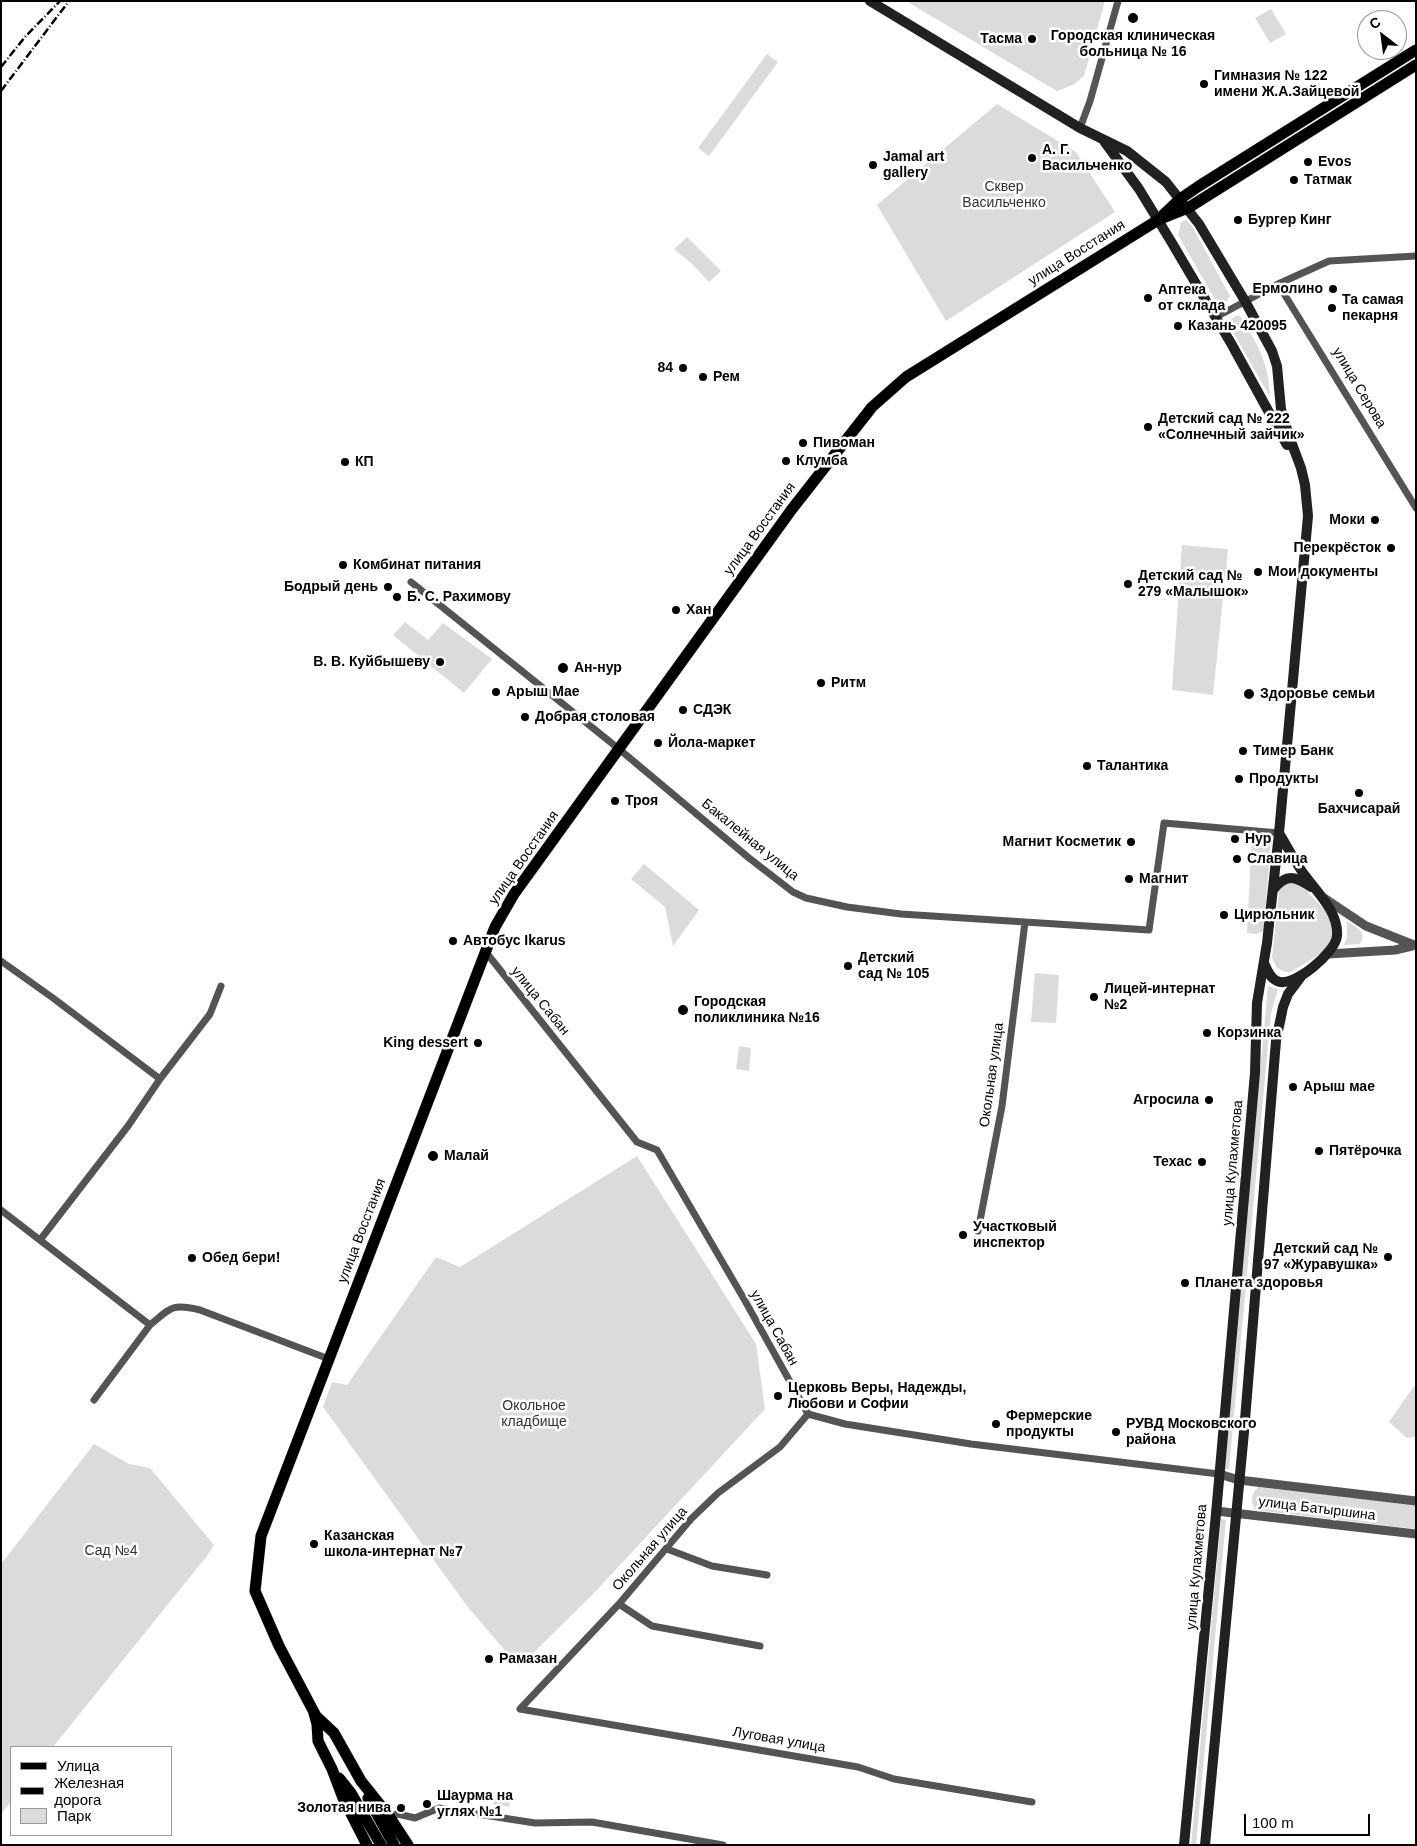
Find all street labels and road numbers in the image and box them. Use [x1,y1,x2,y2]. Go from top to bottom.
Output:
street label: улица Восстания [1026,217,1128,289]
street label: улица Серова [1328,345,1390,431]
street label: улица Восстания [721,479,799,579]
street label: Бакалейная улица [698,796,802,884]
street label: улица Восстания [485,808,563,908]
street label: улица Сабан [507,963,573,1039]
street label: Окольная улица [976,1022,1008,1128]
street label: улица Кулахметова [1219,1099,1247,1227]
street label: улица Восстания [334,1176,390,1286]
street label: улица Сабан [746,1287,802,1369]
street label: улица Батыршина [1257,1493,1377,1525]
street label: улица Кулахметова [1183,1503,1211,1631]
street label: Окольная улица [609,1504,691,1594]
street label: Луговая улица [731,1724,827,1756]

